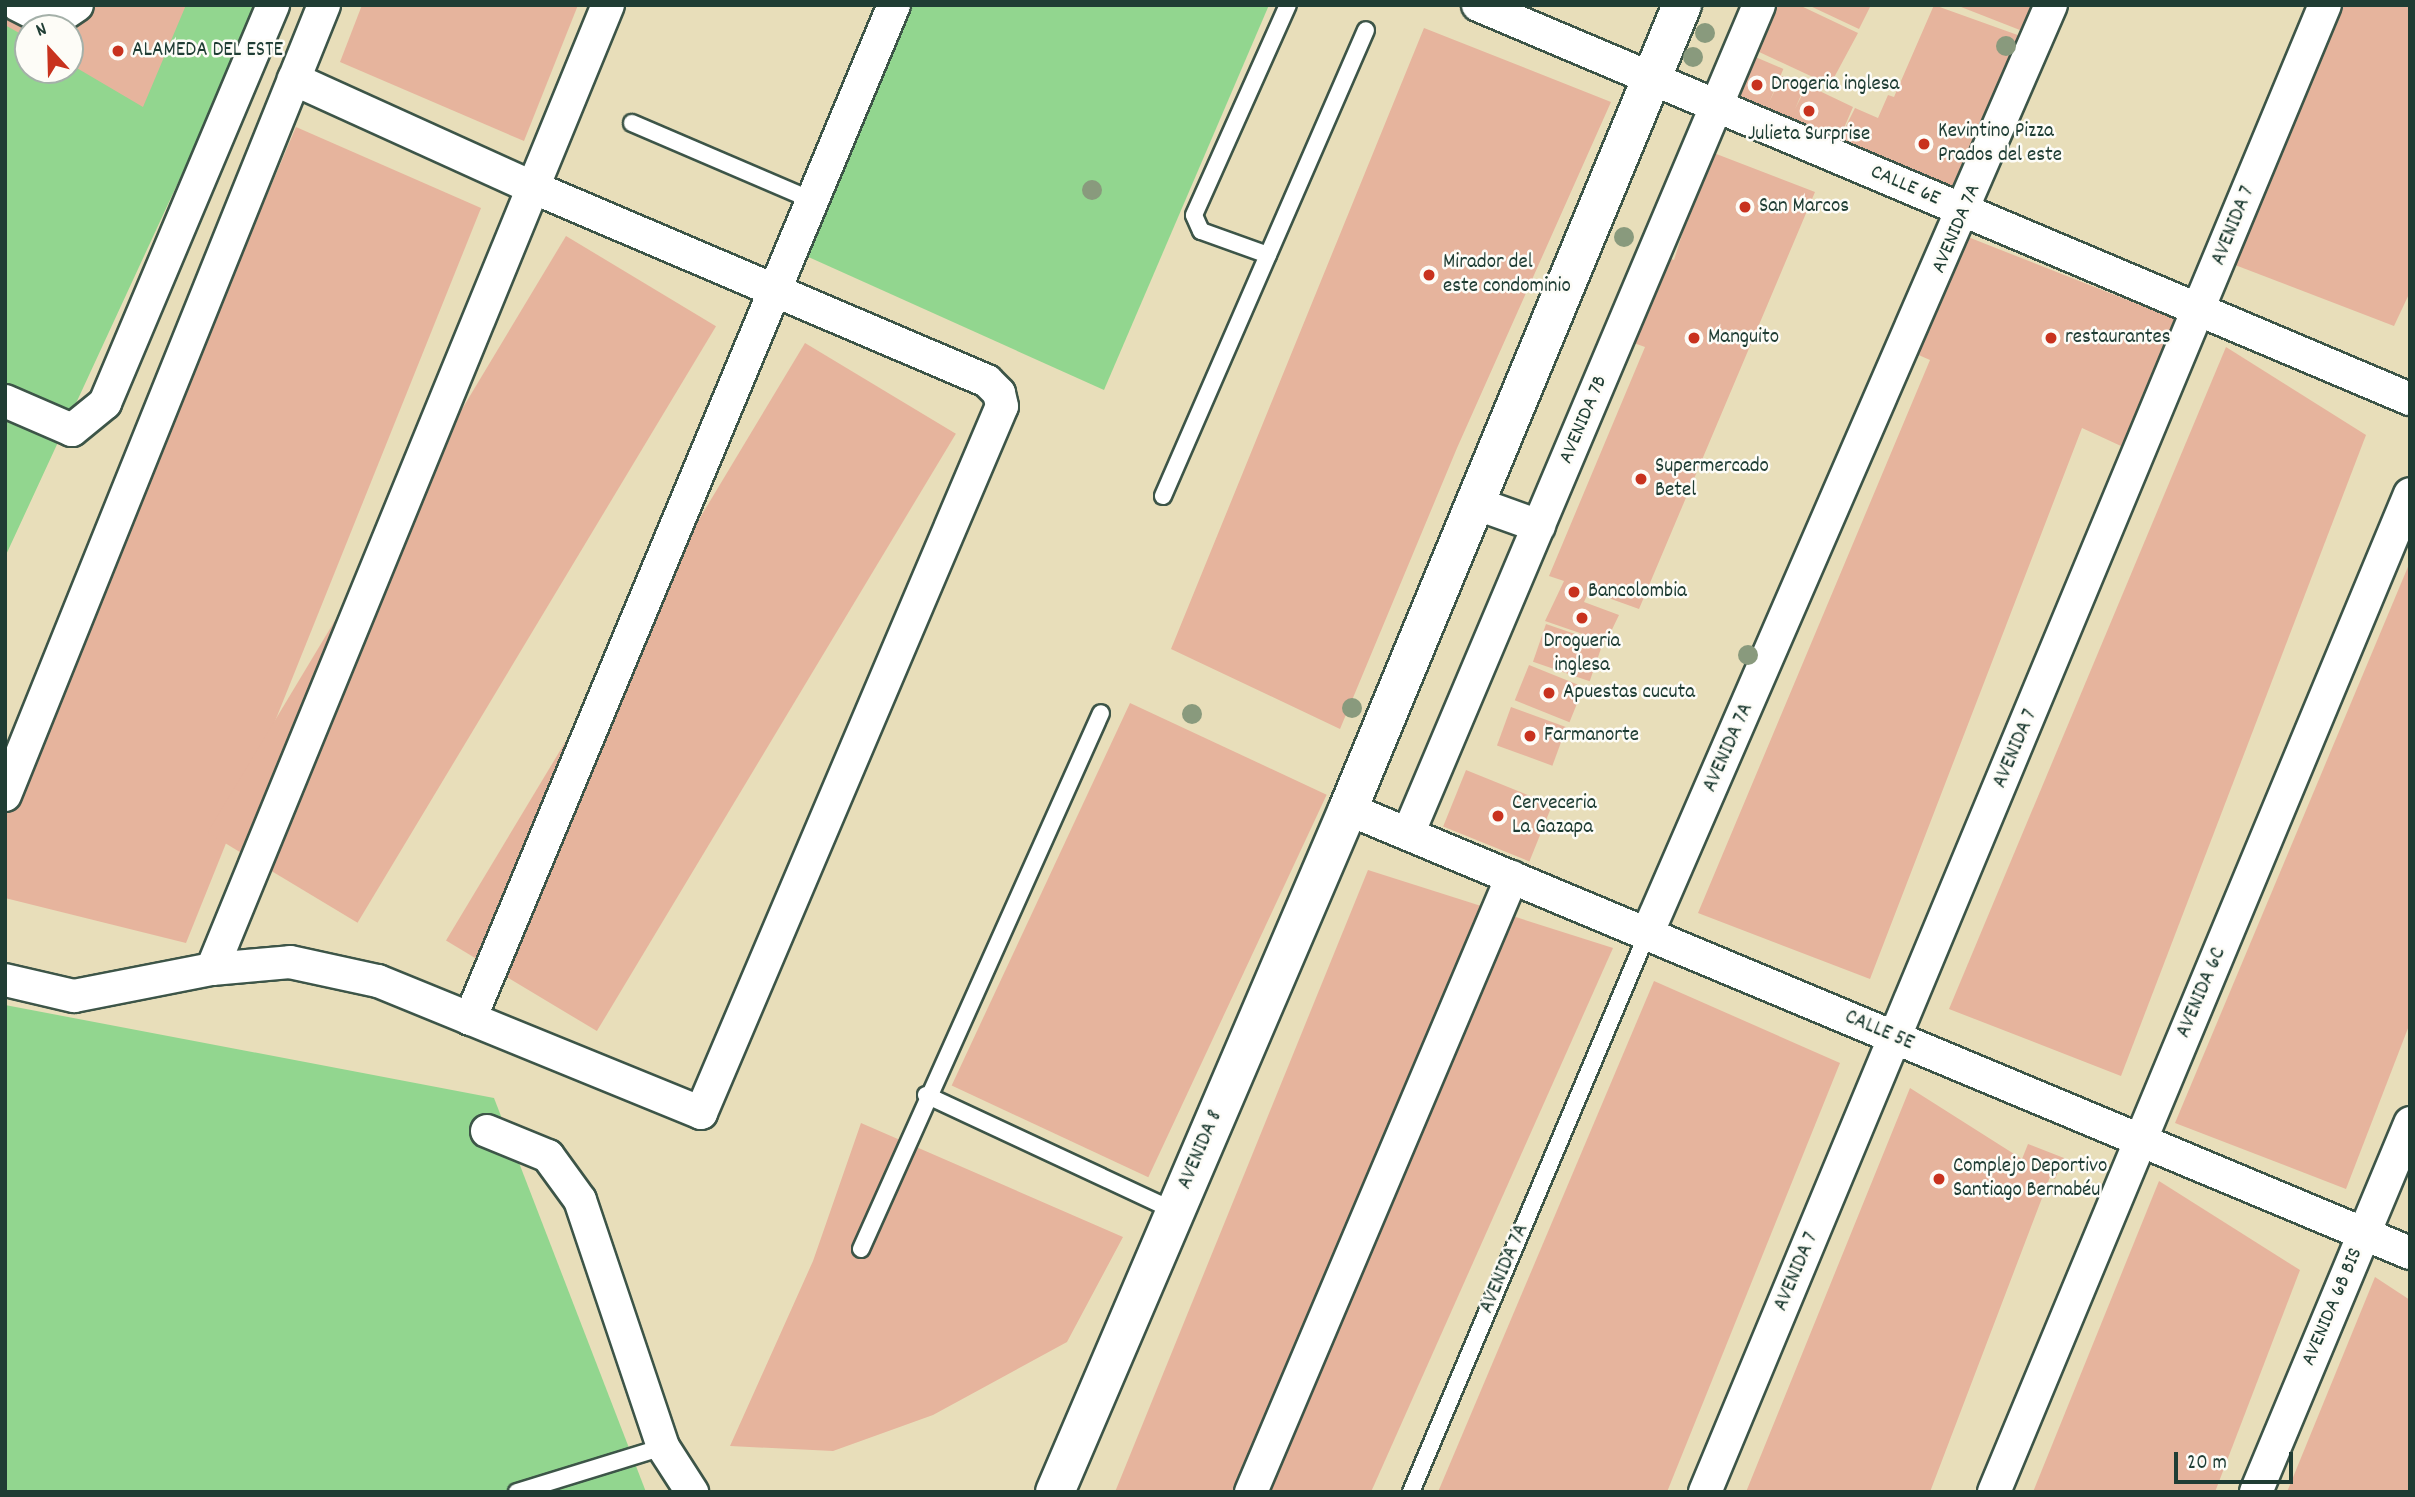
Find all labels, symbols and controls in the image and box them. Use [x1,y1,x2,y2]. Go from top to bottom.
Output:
north arrow [14,14,84,84]
text: N [32,17,51,45]
place label: ALAMEDA DEL ESTE [132,38,283,64]
marker: ALAMEDA DEL ESTE [110,43,126,59]
place label: Drogeria inglesa [1771,72,1899,98]
marker: Drogeria inglesa [1749,77,1765,93]
marker: Julieta Surprise [1801,103,1817,119]
place label: Kevintino Pizza Prados del este [1938,119,2062,169]
place label: Julieta Surprise [1748,122,1870,148]
marker: Kevintino Pizza Prados del este [1916,136,1932,152]
street label: CALLE 6E [1866,160,1944,212]
street label: AVENIDA 7A [1927,181,1987,277]
street label: AVENIDA 7 [2207,183,2261,269]
place label: San Marcos [1759,194,1849,220]
marker: San Marcos [1737,199,1753,215]
place label: Mirador del este condominio [1443,250,1571,300]
marker: Mirador del este condominio [1421,267,1437,283]
place label: Manguito [1708,325,1779,351]
place label: restaurantes [2065,325,2171,351]
marker: Manguito [1686,330,1702,346]
marker: restaurantes [2043,330,2059,346]
street label: AVENIDA 7B [1554,372,1614,468]
place label: Supermercado Betel [1655,454,1769,504]
marker: Supermercado Betel [1633,471,1649,487]
place label: Bancolombia [1588,579,1687,605]
marker: Bancolombia [1566,584,1582,600]
marker: Drogueria inglesa [1574,610,1590,626]
place label: Drogueria inglesa [1544,629,1620,679]
place label: Apuestas cucuta [1563,680,1695,706]
marker: Apuestas cucuta [1541,685,1557,701]
street label: AVENIDA 7A [1698,700,1760,796]
street label: AVENIDA 7 [1988,706,2044,792]
place label: Farmanorte [1544,723,1639,749]
marker: Farmanorte [1522,728,1538,744]
place label: Cerveceria La Gazapa [1512,791,1597,841]
marker: Cerveceria La Gazapa [1490,808,1506,824]
street label: AVENIDA 6C [2172,944,2232,1042]
street label: CALLE 5E [1841,1005,1917,1057]
street label: AVENIDA 8 [1173,1107,1229,1193]
place label: Complejo Deportivo Santiago Bernabéu [1953,1154,2107,1204]
marker: Complejo Deportivo Santiago Bernabéu [1931,1171,1947,1187]
street label: AVENIDA 7A [1475,1221,1535,1317]
street label: AVENIDA 7 [1769,1229,1825,1315]
street label: AVENIDA 6B BIS [2297,1244,2369,1370]
scale bar [2177,1438,2296,1482]
text: 20 m [2187,1449,2227,1479]

